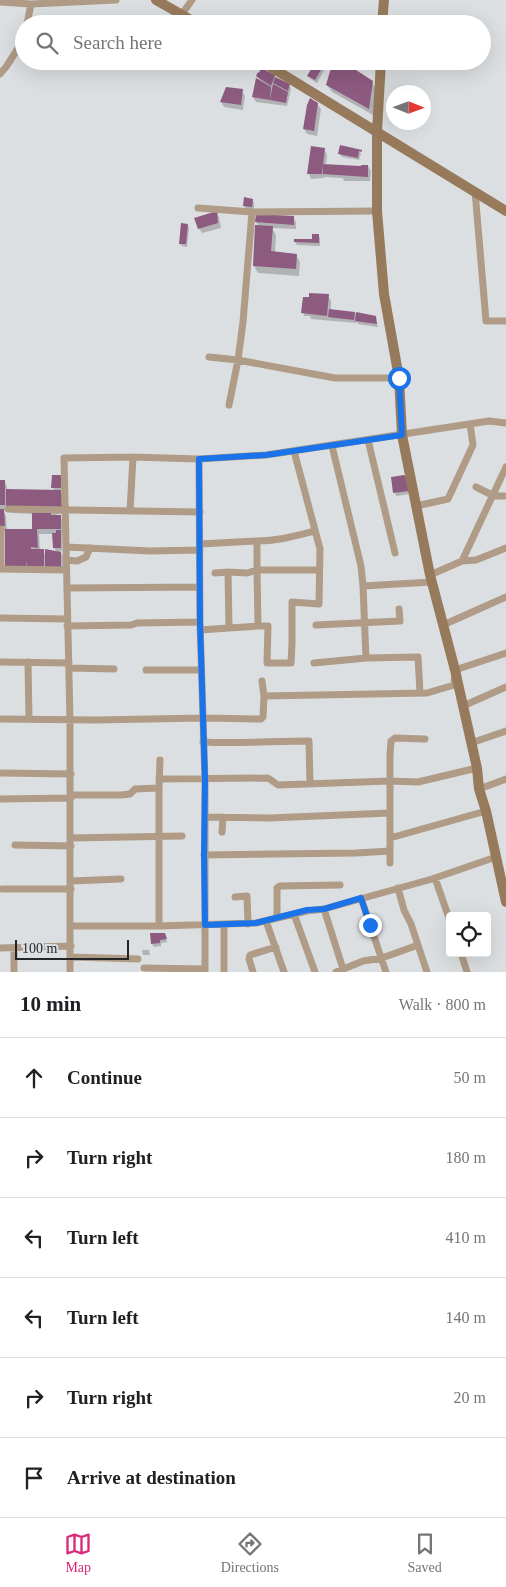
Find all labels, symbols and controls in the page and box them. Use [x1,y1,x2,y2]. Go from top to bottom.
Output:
search box [15,15,491,70]
icon: search [33,29,61,57]
text: Search here [73,32,162,53]
north arrow [386,85,431,130]
route start [388,367,411,390]
map controls [446,912,491,957]
button: locate [446,912,491,957]
route end [359,914,382,937]
scale bar [15,937,129,960]
text: 100 m [22,941,57,956]
text: 10 min [20,992,81,1016]
text: Walk · 800 m [399,996,486,1013]
icon: ahead [20,1064,48,1092]
text: Continue [67,1067,142,1088]
text: 50 m [454,1069,486,1086]
icon: right [20,1144,48,1172]
text: Turn right [67,1147,152,1168]
text: 180 m [446,1149,486,1166]
icon: left [20,1224,48,1252]
text: Turn left [67,1227,139,1248]
text: 410 m [446,1229,486,1246]
icon: left [20,1304,48,1332]
text: Turn left [67,1307,139,1328]
text: 140 m [446,1309,486,1326]
icon: right [20,1384,48,1412]
text: Turn right [67,1387,152,1408]
text: 20 m [454,1389,486,1406]
icon: arrive [20,1464,48,1492]
text: Arrive at destination [67,1467,236,1488]
tab: Map [64,1530,92,1576]
tab: Directions [221,1530,279,1576]
tab: Saved [408,1530,442,1576]

